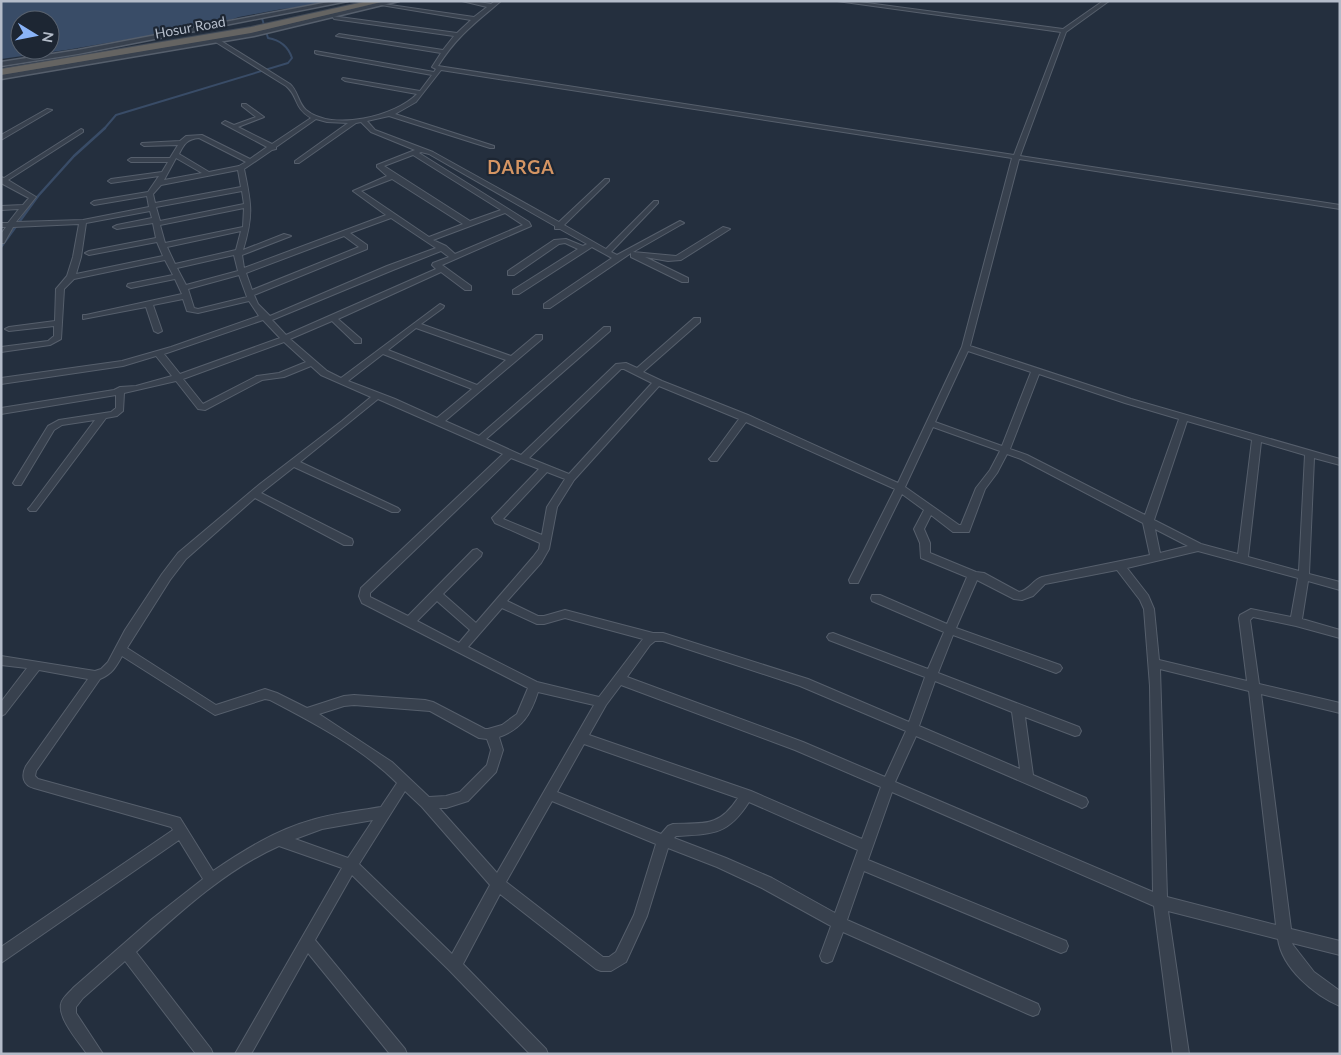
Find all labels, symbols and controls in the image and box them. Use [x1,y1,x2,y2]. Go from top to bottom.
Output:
north arrow [10,10,60,60]
street label: Hosur Road [153,12,227,42]
text: N [39,31,58,44]
district label: DARGA [487,156,555,178]

